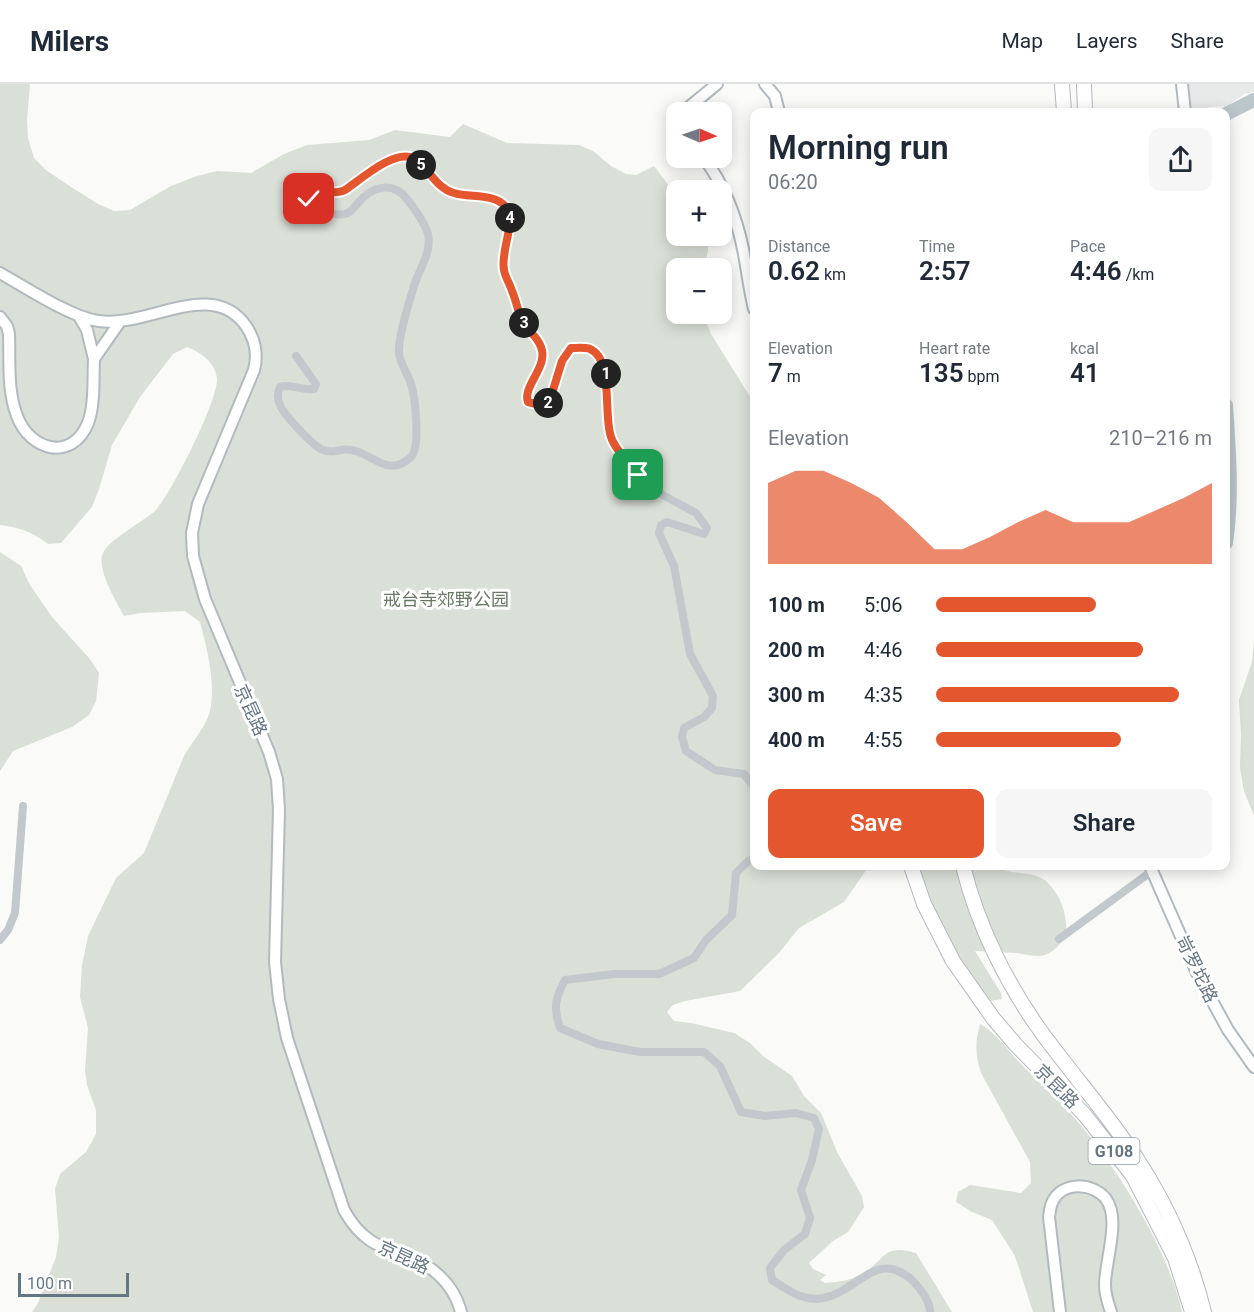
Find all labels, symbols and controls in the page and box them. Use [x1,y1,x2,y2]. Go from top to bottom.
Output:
text: Milers [30,25,109,58]
text: Map [1001,29,1043,53]
text: Layers [1076,29,1137,53]
text: Share [1170,29,1224,53]
north arrow [666,102,732,168]
map controls [666,102,732,324]
text: Morning run [768,128,949,167]
button: share [1149,128,1212,191]
pin: 5 [406,150,436,180]
text: 5 [416,155,426,174]
text: 06:20 [768,170,818,194]
pin [283,173,334,224]
button: + [666,180,732,246]
icon: check [292,182,325,215]
pin: 4 [495,203,525,233]
text: 4 [505,208,515,227]
text: Distance [768,237,830,256]
text: Time [919,237,955,256]
text: Pace [1070,237,1106,256]
text: 0.62 [768,256,820,286]
text: 2:57 [919,256,971,286]
text: 4:46 [1070,256,1122,286]
button: − [666,258,732,324]
text: km [820,265,846,284]
text: /km [1122,265,1154,284]
pin: 3 [509,308,539,338]
text: 3 [519,313,529,332]
text: Elevation [768,339,833,358]
text: Heart rate [919,339,990,358]
text: kcal [1070,339,1099,358]
text: 7 [768,358,783,388]
text: 135 [919,358,964,388]
text: 41 [1070,358,1100,388]
pin: 1 [591,359,621,389]
text: 1 [601,364,611,383]
text: m [783,367,801,386]
text: bpm [964,367,1000,386]
pin: 2 [533,388,563,418]
text: 2 [543,393,553,412]
text: Elevation [768,426,849,450]
text: 210–216 m [1109,426,1212,450]
pin [612,449,663,500]
icon: arrive [621,458,654,491]
park label: 戒台寺郊野公园 [383,589,509,610]
text: 100 m [768,593,825,617]
text: 5:06 [864,593,903,617]
text: 200 m [768,638,825,662]
text: 4:46 [864,638,903,662]
street label: 京昆路 [230,681,272,739]
text: 300 m [768,683,825,707]
text: 4:35 [864,683,903,707]
text: 400 m [768,728,825,752]
text: 4:55 [864,728,903,752]
button: Save [768,789,984,858]
button: Share [996,789,1212,858]
street label: 岢罗坨路 [1172,932,1222,1006]
street label: 京昆路 [1030,1059,1084,1113]
road number: G108 [1088,1138,1140,1164]
street label: 京昆路 [375,1236,433,1278]
scale bar [18,1270,129,1298]
text: 100 m [27,1274,72,1293]

